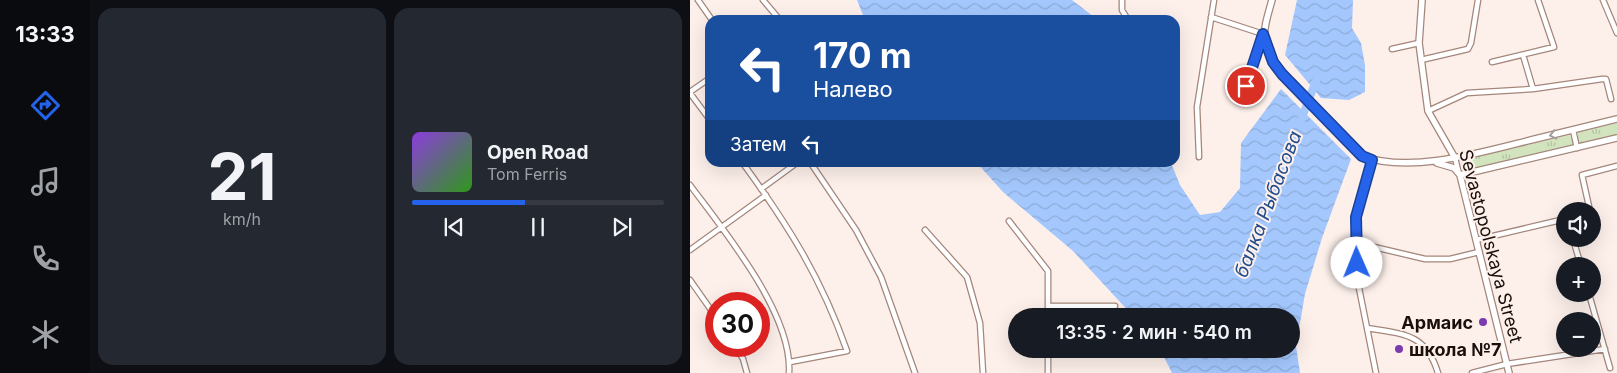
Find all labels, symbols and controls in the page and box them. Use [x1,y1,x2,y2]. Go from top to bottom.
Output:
text: 13:33 [15,21,75,47]
text: 170 m [813,34,912,76]
icon: left [730,35,795,100]
pin [1225,65,1267,107]
icon: arrive [1232,72,1260,100]
text: Налево [813,76,893,102]
icon: directions [28,88,63,123]
water label: балка Рыбасова [1230,127,1307,280]
one-way arrow [1548,129,1557,140]
icon: left [797,130,825,158]
text: Затем [730,133,787,156]
text: 21 [208,137,276,216]
text: Open Road [487,141,588,164]
street label: Sevastopolskaya Street [1455,147,1527,345]
icon: music [28,164,63,199]
text: Tom Ferris [487,164,567,184]
map controls [1556,202,1601,357]
button: sound [1556,202,1601,247]
text: km/h [223,209,261,229]
icon: previous [440,213,468,241]
icon: pause [524,213,552,241]
icon: next [608,213,636,241]
position arrow [1330,236,1382,288]
icon: phone [28,241,63,276]
button: + [1556,257,1601,302]
speed limit sign: 30 [705,292,770,357]
place label: Армаис [1401,312,1473,333]
button: − [1556,312,1601,357]
marker: Армаис [1477,316,1489,328]
icon: climate [28,317,63,352]
text: 13:35 · 2 мин · 540 m [1056,321,1252,344]
place label: школа №7 [1409,339,1502,360]
marker: школа №7 [1393,343,1405,355]

